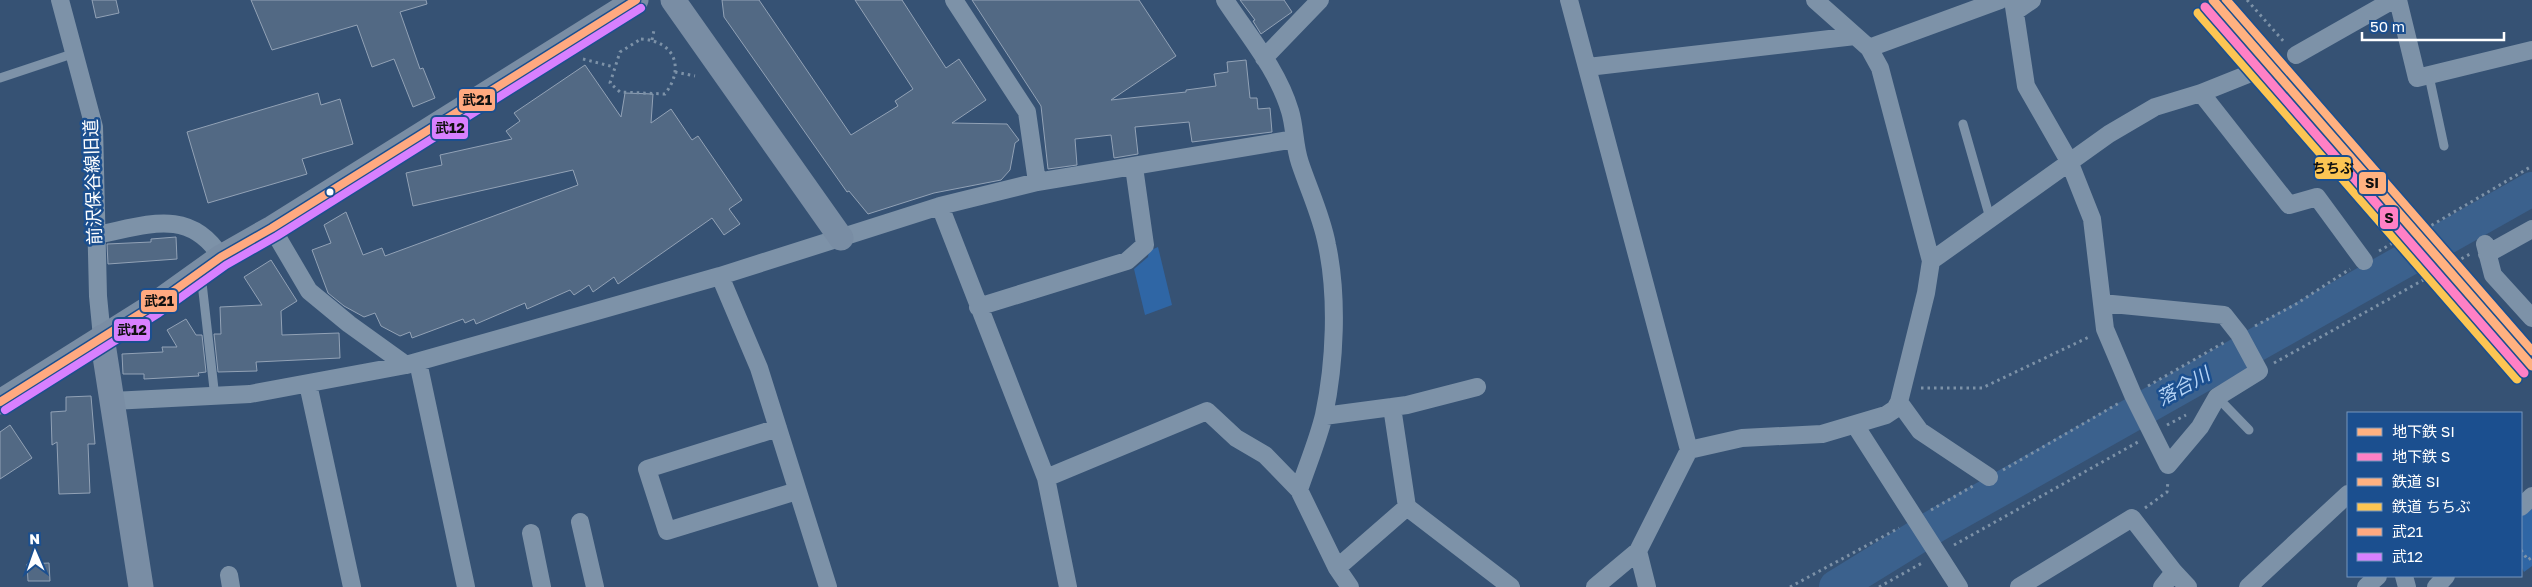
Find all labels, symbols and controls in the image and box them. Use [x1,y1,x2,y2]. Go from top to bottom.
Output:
scale bar [2362,10,2504,42]
text: 50 m [2370,17,2405,35]
line badge: 武21 [458,88,496,112]
text: 武21 [462,91,492,108]
line badge: 武12 [431,116,469,140]
street label: 前沢保谷線旧道 [79,119,105,245]
text: 武12 [435,119,465,136]
line badge: ちちぶ [2314,156,2352,180]
text: ちちぶ [2312,159,2354,176]
line badge: SI [2358,171,2387,195]
text: SI [2365,174,2379,191]
unlabelled marker [325,187,335,197]
line badge: S [2379,206,2399,230]
text: S [2384,209,2394,226]
line badge: 武21 [140,289,178,313]
text: 武21 [144,292,174,309]
line badge: 武12 [113,318,151,342]
text: 武12 [117,321,147,338]
water label: 落合川 [2152,361,2215,409]
legend [2347,412,2522,577]
text: 地下鉄 SI [2392,422,2455,440]
text: 地下鉄 S [2392,447,2450,465]
text: 鉄道 SI [2392,472,2440,490]
text: 鉄道 ちちぶ [2392,497,2471,515]
text: 武21 [2392,522,2423,540]
north arrow [10,527,60,577]
text: N [29,530,40,547]
text: 武12 [2392,547,2423,565]

